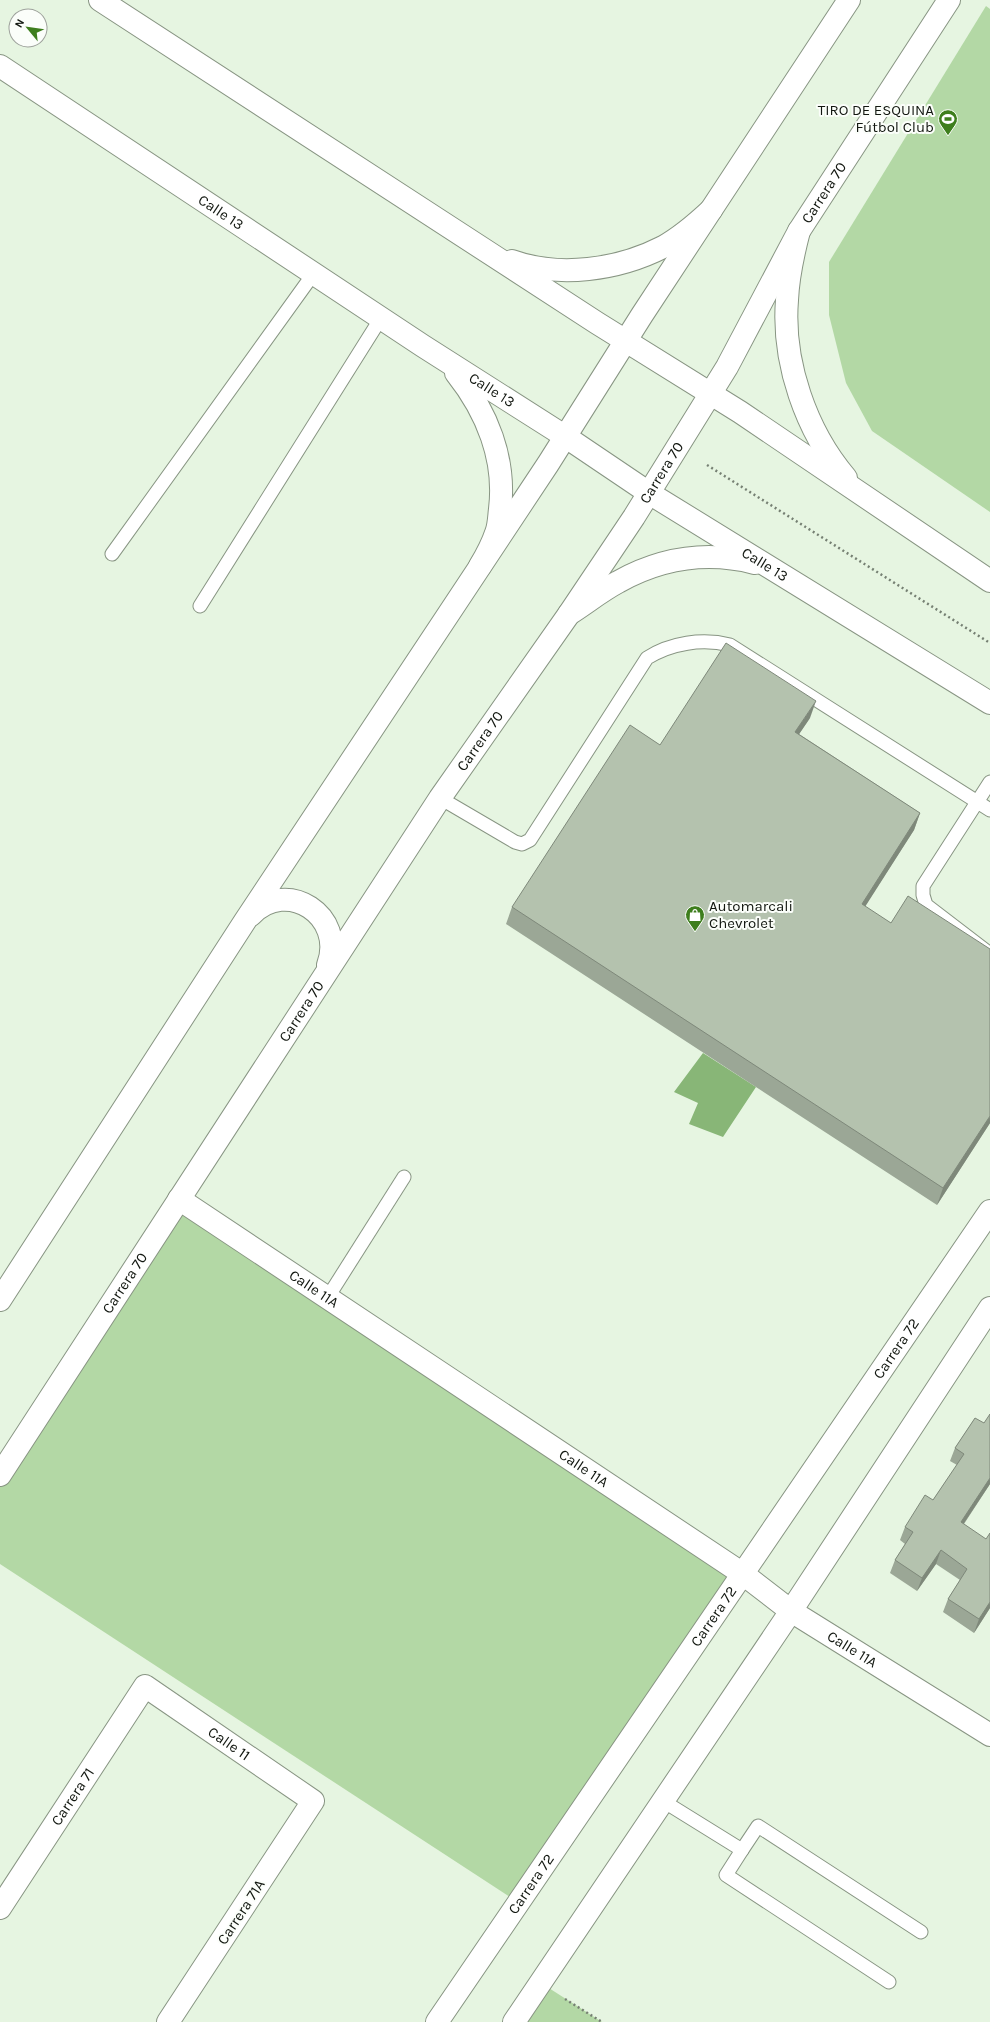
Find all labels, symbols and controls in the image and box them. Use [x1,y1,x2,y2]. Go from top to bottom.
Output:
north arrow [8,8,48,48]
text: N [12,17,27,30]
place label: TIRO DE ESQUINA Fútbol Club [818,101,934,136]
sports icon: TIRO DE ESQUINA Fútbol Club [937,108,959,136]
street label: Carrera 70 [797,159,850,227]
street label: Calle 13 [195,191,247,234]
street label: Calle 13 [466,369,518,411]
street label: Carrera 70 [636,438,687,507]
street label: Calle 13 [738,543,791,585]
street label: Carrera 70 [453,707,507,775]
place label: Automarcali Chevrolet [709,897,793,932]
shop icon: Automarcali Chevrolet [684,904,706,932]
street label: Carrera 70 [275,977,328,1045]
street label: Carrera 70 [98,1249,151,1317]
street label: Calle 11A [286,1266,342,1312]
street label: Carrera 72 [869,1315,923,1382]
street label: Calle 11A [556,1445,612,1491]
street label: Carrera 72 [687,1583,741,1650]
street label: Calle 11A [824,1627,881,1672]
street label: Calle 11 [205,1723,254,1764]
street label: Carrera 71 [47,1764,98,1829]
street label: Carrera 72 [504,1850,558,1918]
street label: Carrera 71A [213,1876,269,1948]

